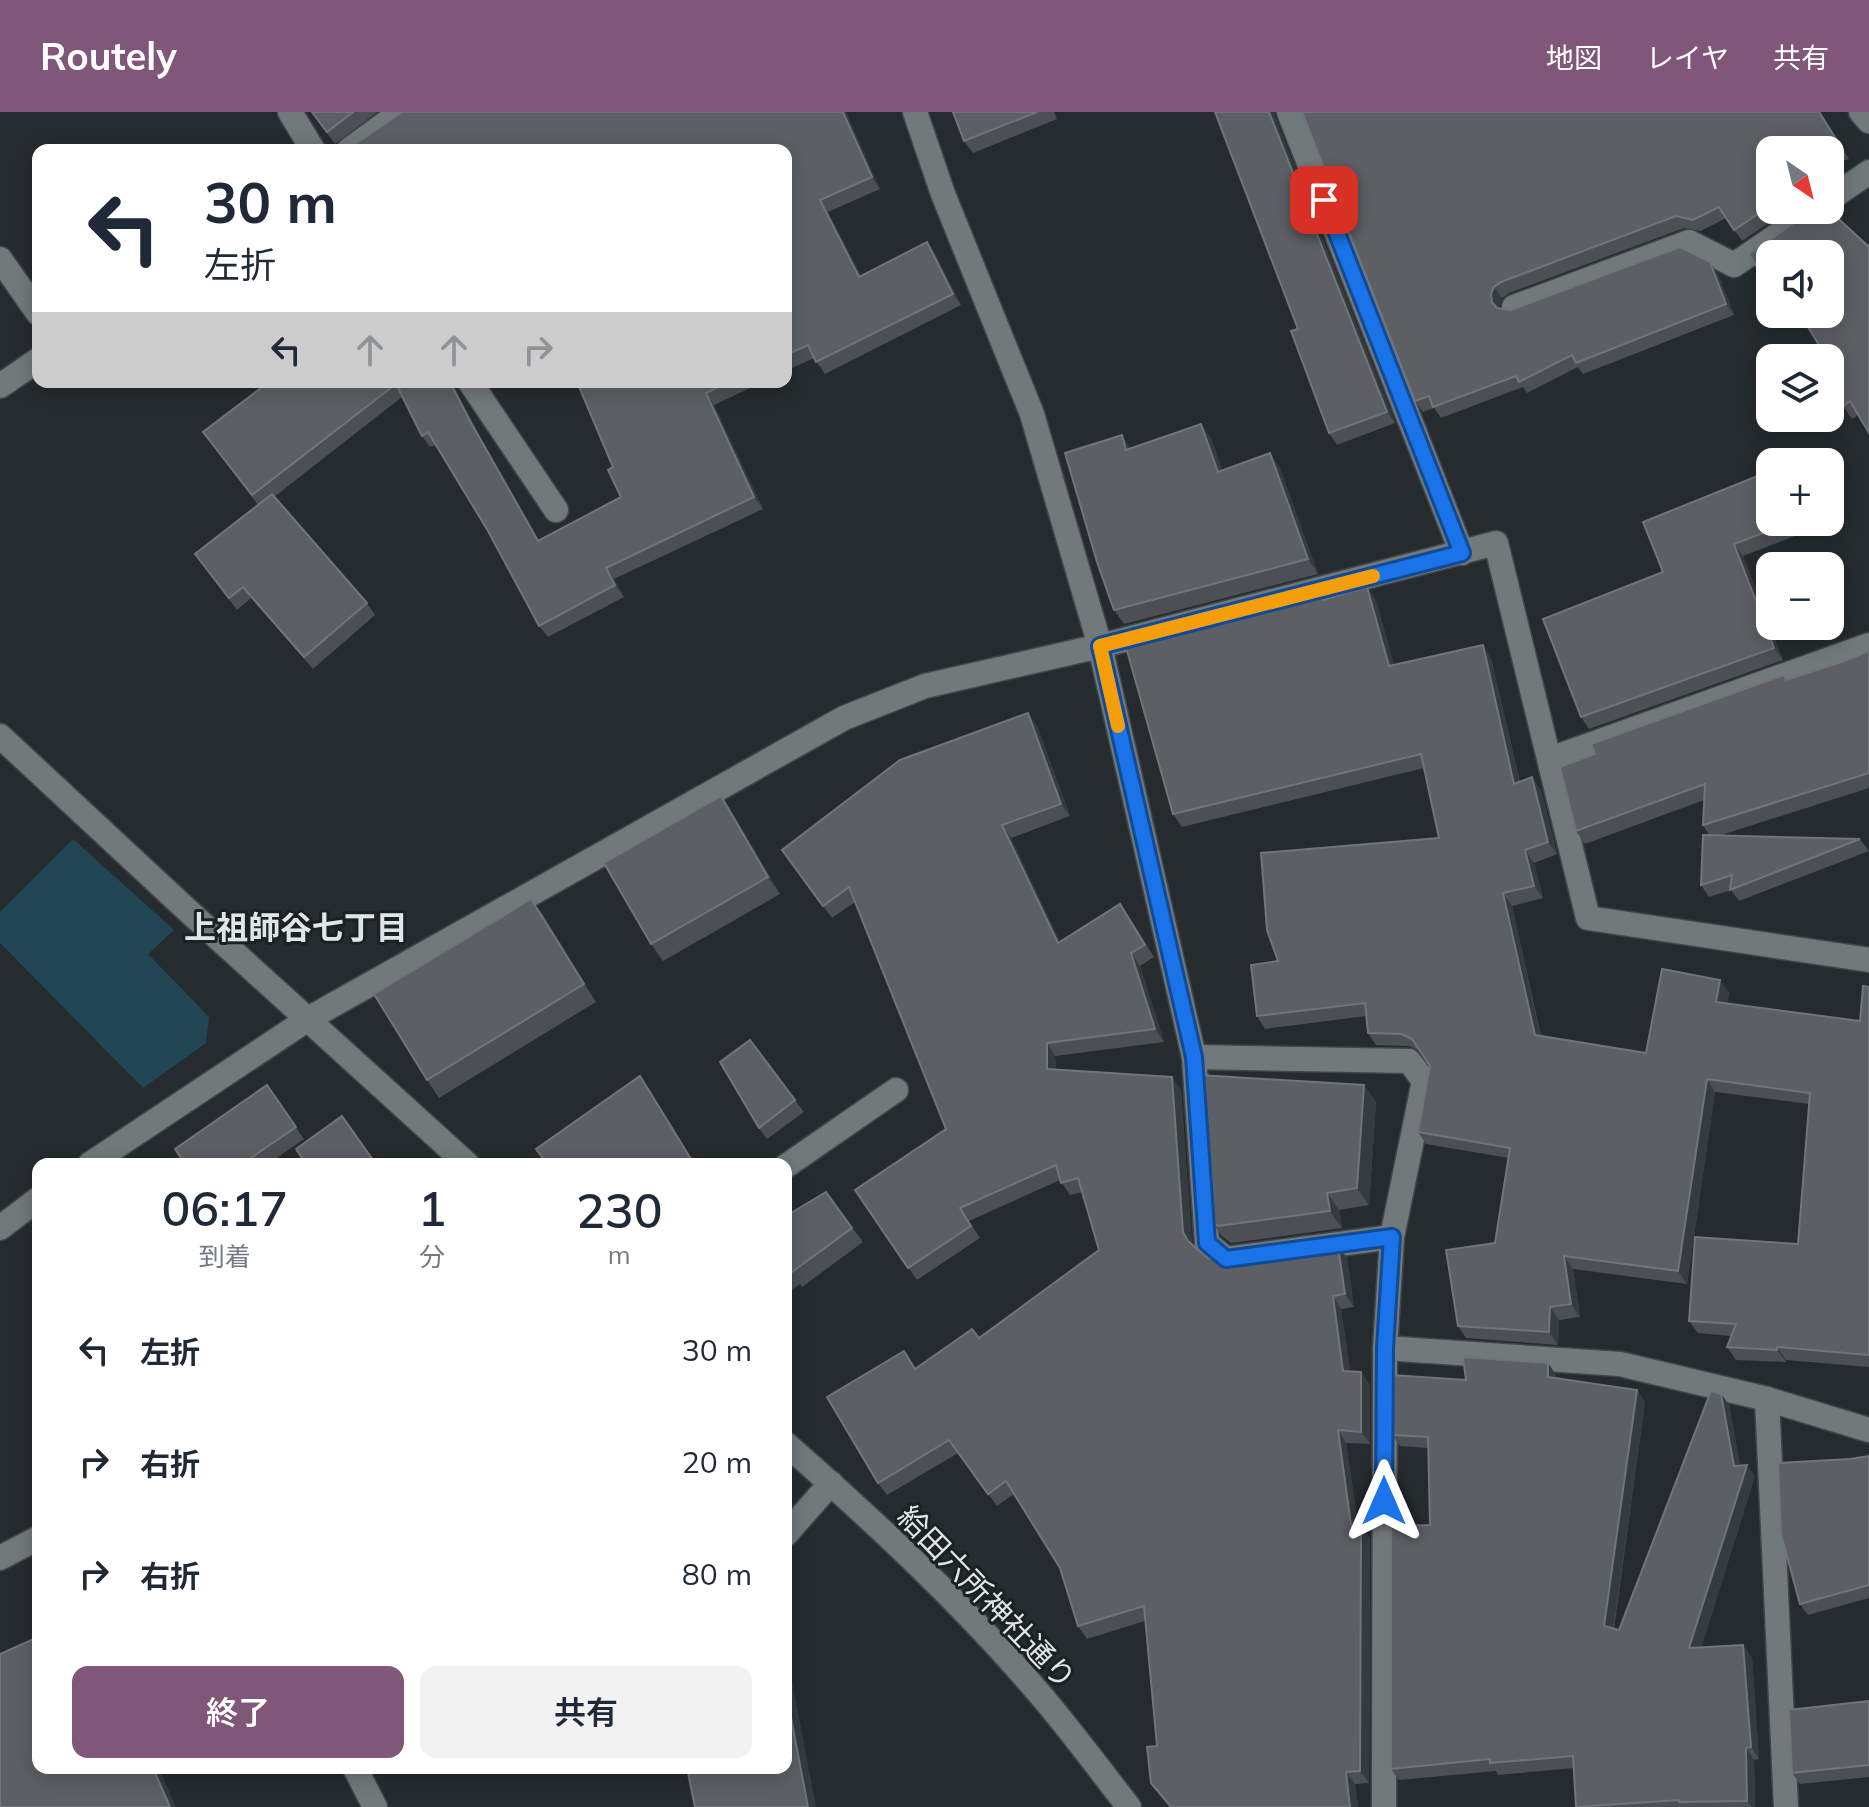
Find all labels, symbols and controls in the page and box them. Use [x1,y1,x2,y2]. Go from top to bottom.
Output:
text: Routely [40,32,177,80]
text: 地図 [1546,40,1602,75]
text: レイヤ [1646,40,1729,75]
text: 共有 [1773,40,1829,75]
north arrow [1756,136,1844,224]
map controls [1756,136,1844,640]
pin [1290,166,1358,234]
text: 30 m [204,167,337,237]
icon: left [72,176,176,280]
icon: arrive [1302,178,1346,222]
button: sound [1756,240,1844,328]
text: 左折 [204,242,276,287]
icon: left [264,328,308,372]
icon: ahead [348,328,392,372]
icon: ahead [432,328,476,372]
icon: right [516,328,560,372]
button: layers [1756,344,1844,432]
button: + [1756,448,1844,536]
button: − [1756,552,1844,640]
district label: 上祖師谷七丁目 [184,907,408,947]
text: 06:17 [162,1178,288,1238]
text: 1 [418,1178,446,1238]
text: 230 [576,1180,662,1240]
text: m [608,1238,631,1271]
text: 到着 [199,1240,251,1273]
text: 分 [419,1240,445,1273]
icon: left [72,1328,116,1372]
text: 30 m [682,1331,752,1369]
text: 左折 [140,1333,200,1371]
icon: right [72,1440,116,1484]
text: 20 m [682,1443,752,1481]
text: 右折 [140,1445,200,1483]
position arrow [1342,1459,1426,1543]
street label: 給田六所神社通り [890,1497,1084,1697]
icon: right [72,1552,116,1596]
text: 80 m [682,1555,752,1593]
text: 右折 [140,1557,200,1595]
button: 終了 [72,1666,404,1758]
button: 共有 [420,1666,752,1758]

